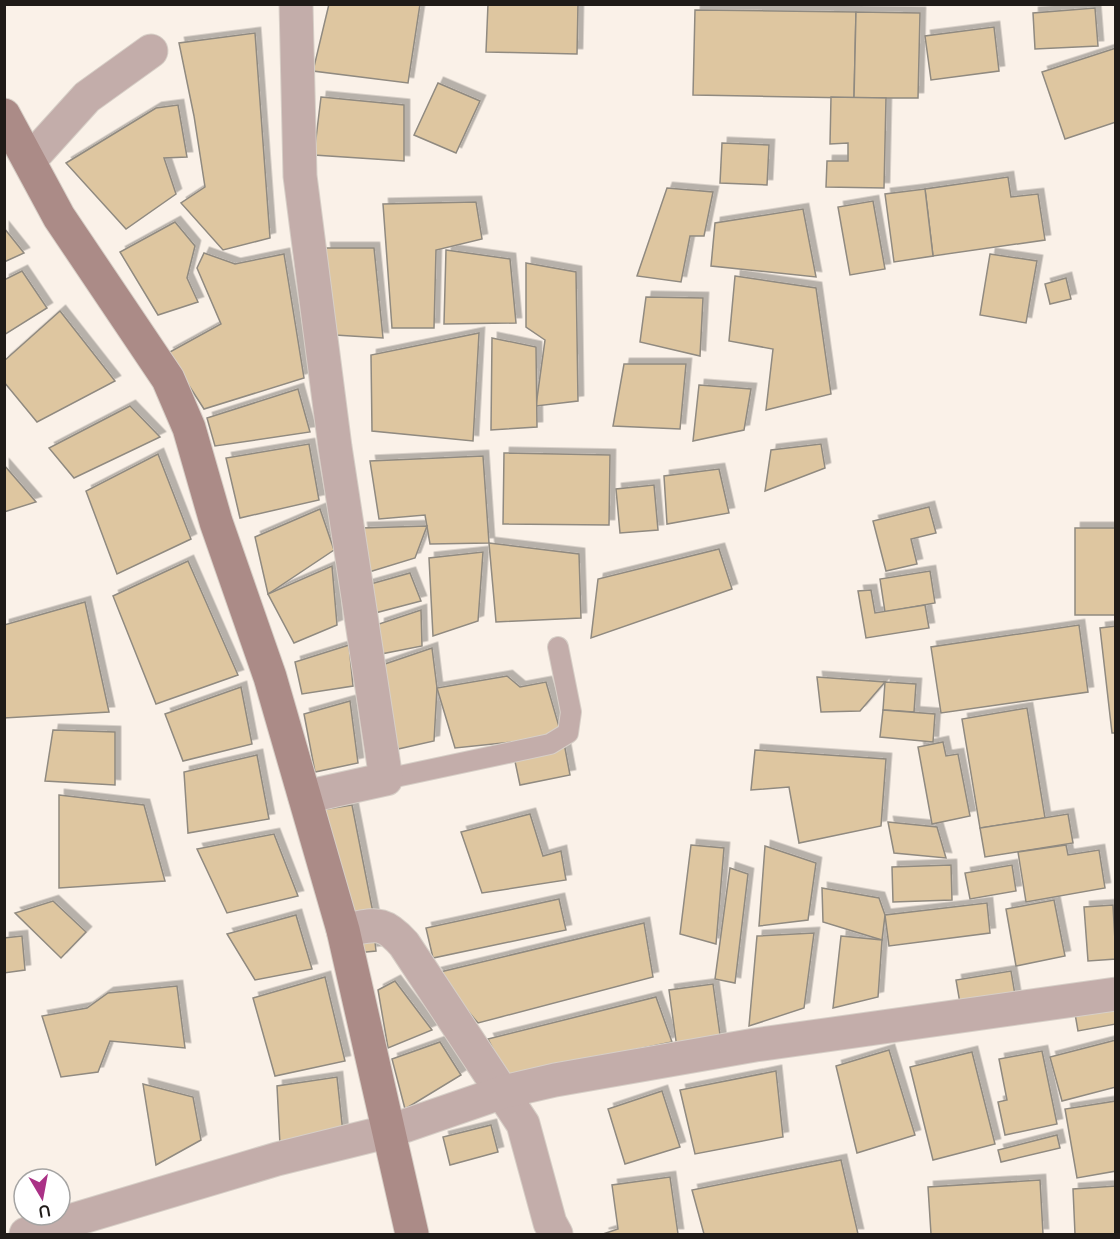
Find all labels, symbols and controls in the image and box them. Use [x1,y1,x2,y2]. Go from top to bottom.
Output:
north arrow [12,1167,72,1227]
text: U [37,1200,52,1222]

